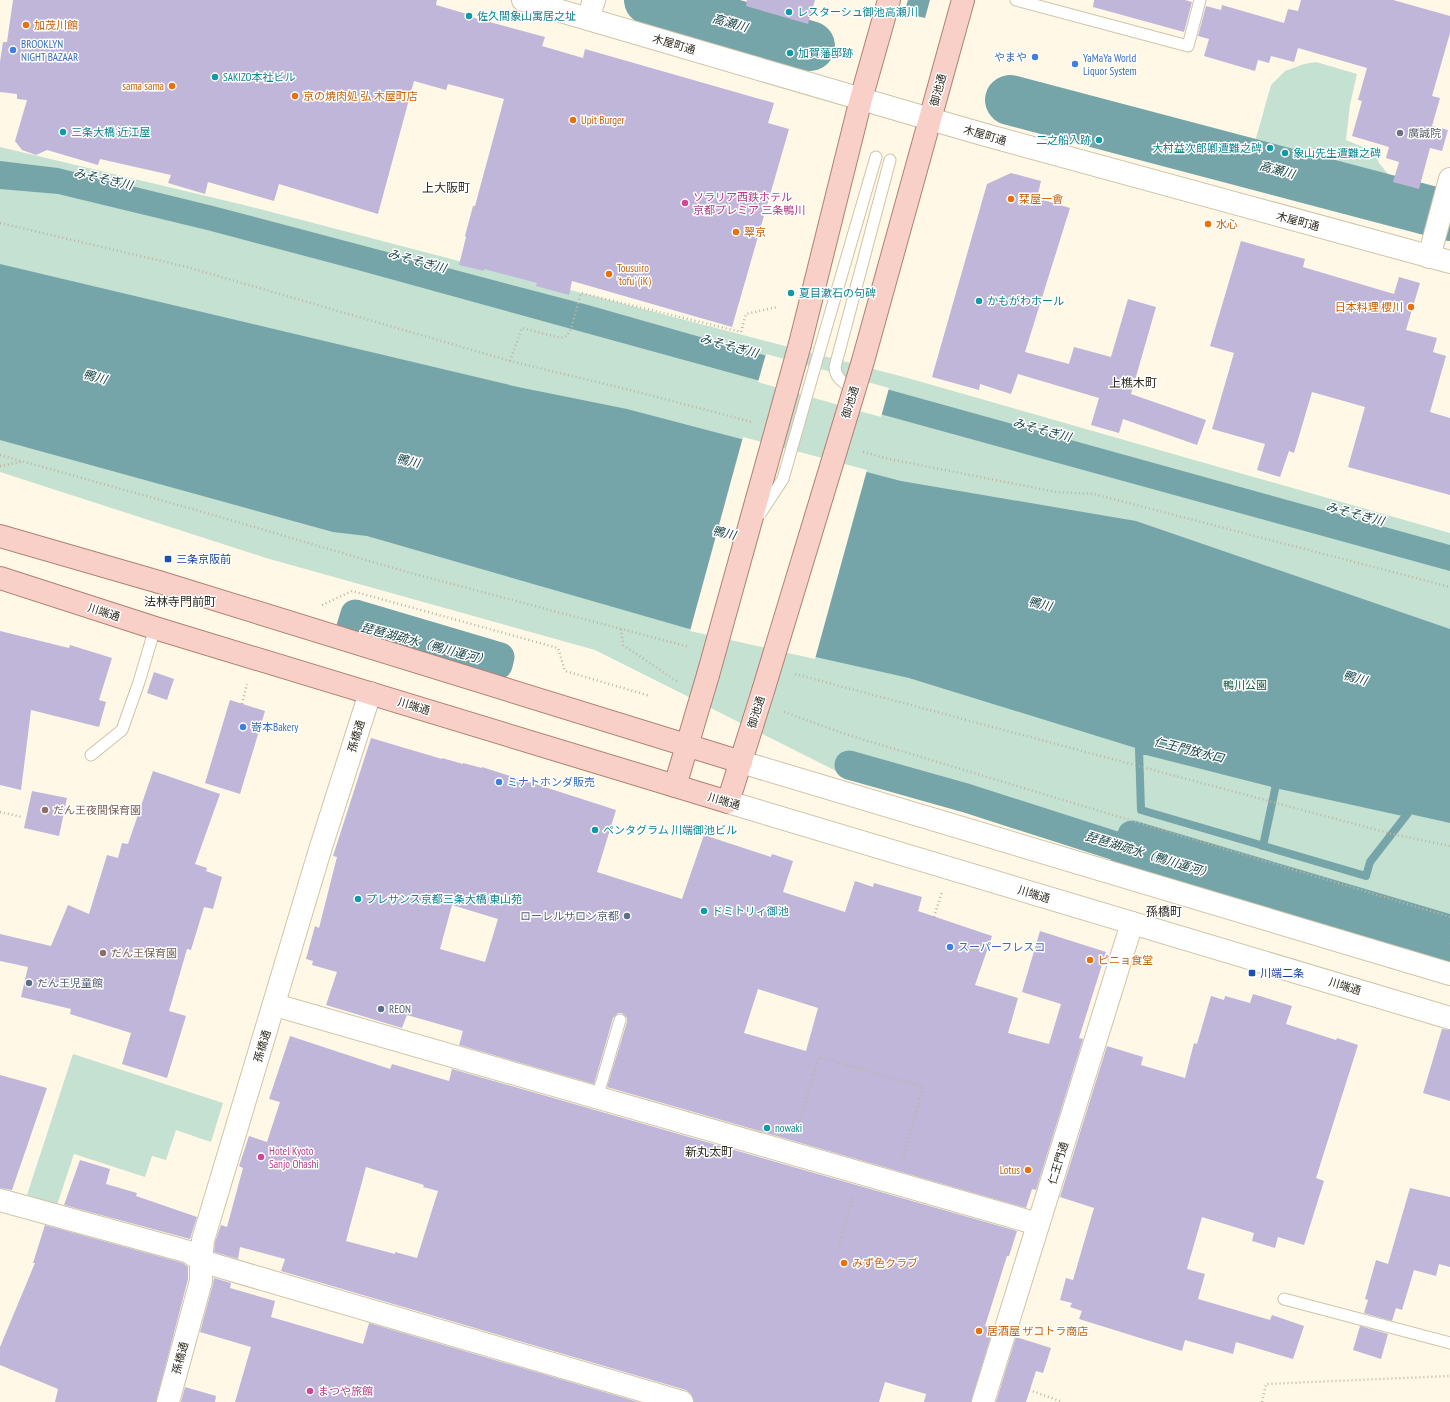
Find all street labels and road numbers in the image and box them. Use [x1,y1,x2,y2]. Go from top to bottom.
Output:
street label: 木屋町通 [651,31,697,57]
street label: 御池通 [927,72,949,109]
street label: 木屋町通 [962,122,1008,148]
street label: 木屋町通 [1275,209,1321,233]
street label: 御池通 [838,384,862,421]
street label: 川端通 [86,600,122,624]
street label: 川端通 [396,694,432,718]
street label: 御池通 [744,694,768,731]
street label: 孫橋通 [344,718,368,754]
street label: 川端通 [706,790,742,812]
street label: 川端通 [1016,882,1052,906]
street label: 川端通 [1327,974,1363,998]
street label: 孫橋通 [250,1028,274,1064]
street label: 仁王門通 [1045,1140,1071,1186]
street label: 孫橋通 [169,1340,191,1376]

